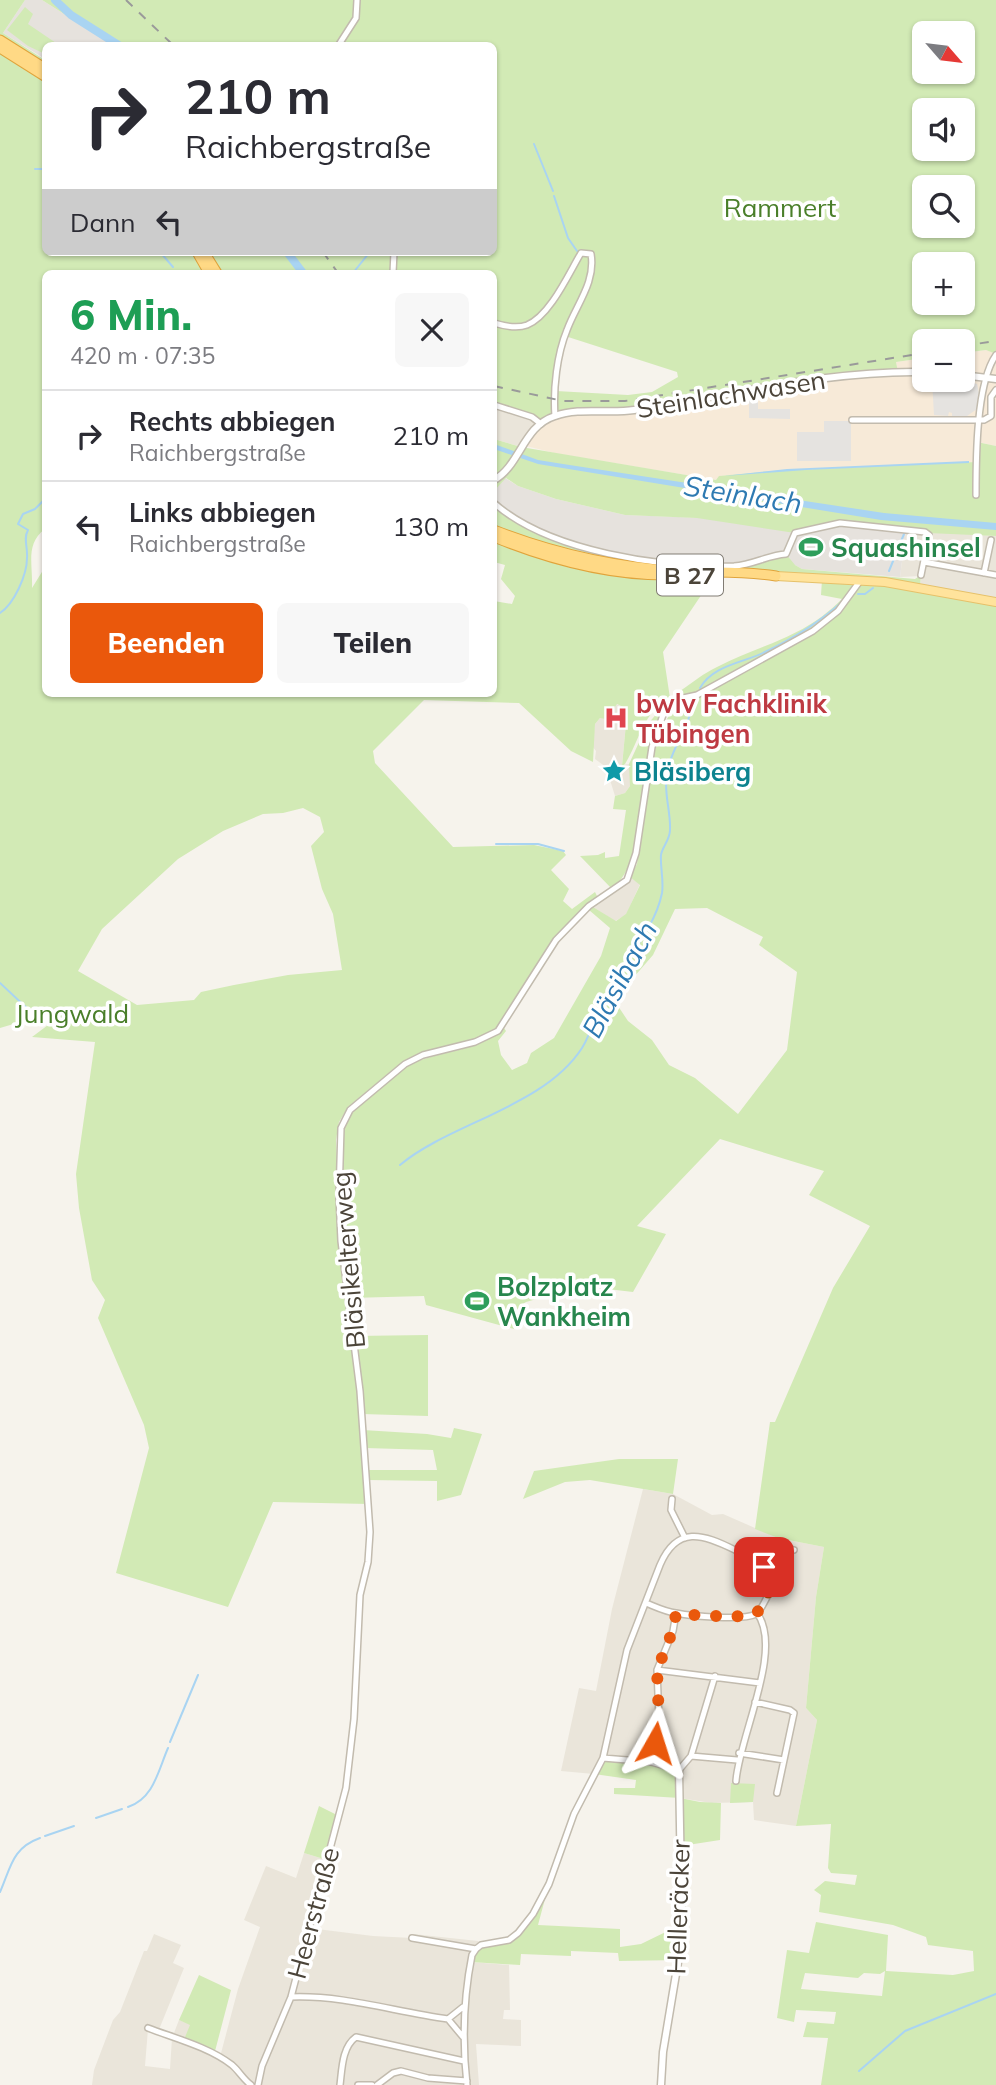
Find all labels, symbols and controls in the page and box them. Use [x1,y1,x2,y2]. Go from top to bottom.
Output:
north arrow [912,21,975,84]
map controls [912,21,975,392]
text: 210 m [185,65,331,126]
icon: right [70,70,161,161]
button: sound [912,98,975,161]
text: Raichbergstraße [185,126,431,166]
button: search [912,175,975,238]
park label: Rammert [724,191,836,224]
icon: left [150,203,188,241]
text: Dann [70,206,136,239]
button: + [912,252,975,315]
text: 6 Min. [70,288,192,341]
button: close [395,293,469,367]
button: − [912,329,975,392]
text: 420 m · 07:35 [70,341,215,370]
street label: Steinlachwasen [634,363,828,425]
text: Rechts abbiegen [129,405,335,438]
icon: right [70,417,108,455]
text: 210 m [393,419,469,452]
text: Raichbergstraße [129,438,306,467]
water label: Steinlach [681,467,805,521]
text: Links abbiegen [129,496,316,529]
icon: left [70,508,108,546]
text: 130 m [393,510,469,543]
text: Raichbergstraße [129,529,306,558]
place label: Squashinsel [831,531,981,564]
sports icon: Squashinsel [797,533,825,561]
road number: B 27 [657,554,723,596]
button: Beenden [70,603,263,683]
button: Teilen [277,603,469,683]
place label: bwlv Fachklinik Tübingen [636,687,828,750]
hospital icon: bwlv Fachklinik Tübingen [602,704,630,732]
place label: Bläsiberg [634,755,751,788]
place icon: Bläsiberg [600,757,628,785]
water label: Bläsibach [574,915,664,1043]
park label: Jungwald [15,997,129,1030]
street label: Bläsikelterweg [324,1170,372,1350]
place label: Bolzplatz Wankheim [497,1270,631,1333]
sports icon: Bolzplatz Wankheim [463,1287,491,1315]
pin [734,1537,794,1597]
icon: arrive [745,1548,783,1586]
position arrow [618,1706,692,1780]
street label: Helleräcker [659,1838,697,1975]
street label: Heerstraße [280,1844,346,1982]

